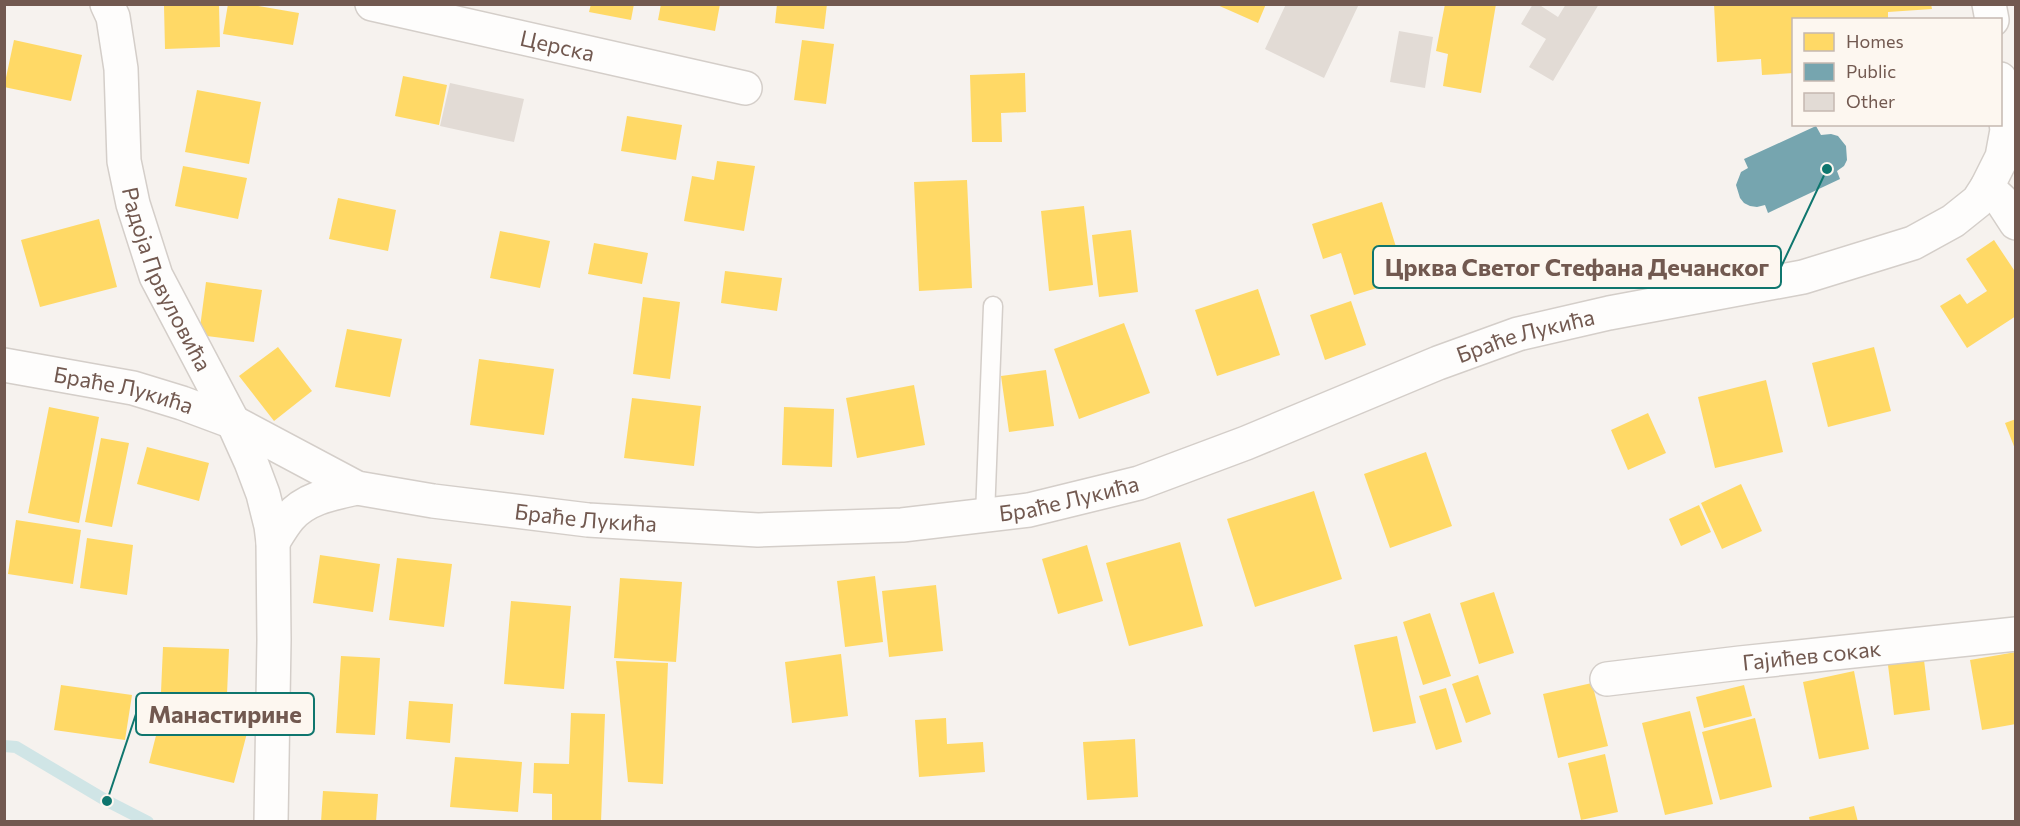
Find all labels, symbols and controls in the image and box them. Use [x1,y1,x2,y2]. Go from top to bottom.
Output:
legend [1792,18,2002,126]
street label: Церска [518,24,597,67]
text: Homes [1846,30,1904,52]
text: Public [1846,60,1896,82]
text: Other [1846,90,1895,112]
street label: Радоја Првуловића [117,184,218,376]
callout: Црква Светог Стефана Дечанског [1373,246,1781,288]
text: Црква Светог Стефана Дечанског [1385,252,1770,281]
street label: Браће Лукића [1452,303,1597,368]
street label: Браће Лукића [52,360,197,419]
street label: Браће Лукића [997,470,1142,526]
street label: Браће Лукића [513,497,658,537]
street label: Гајићев сокак [1741,634,1883,676]
callout: Манастирине [136,693,314,735]
text: Манастирине [148,699,302,728]

